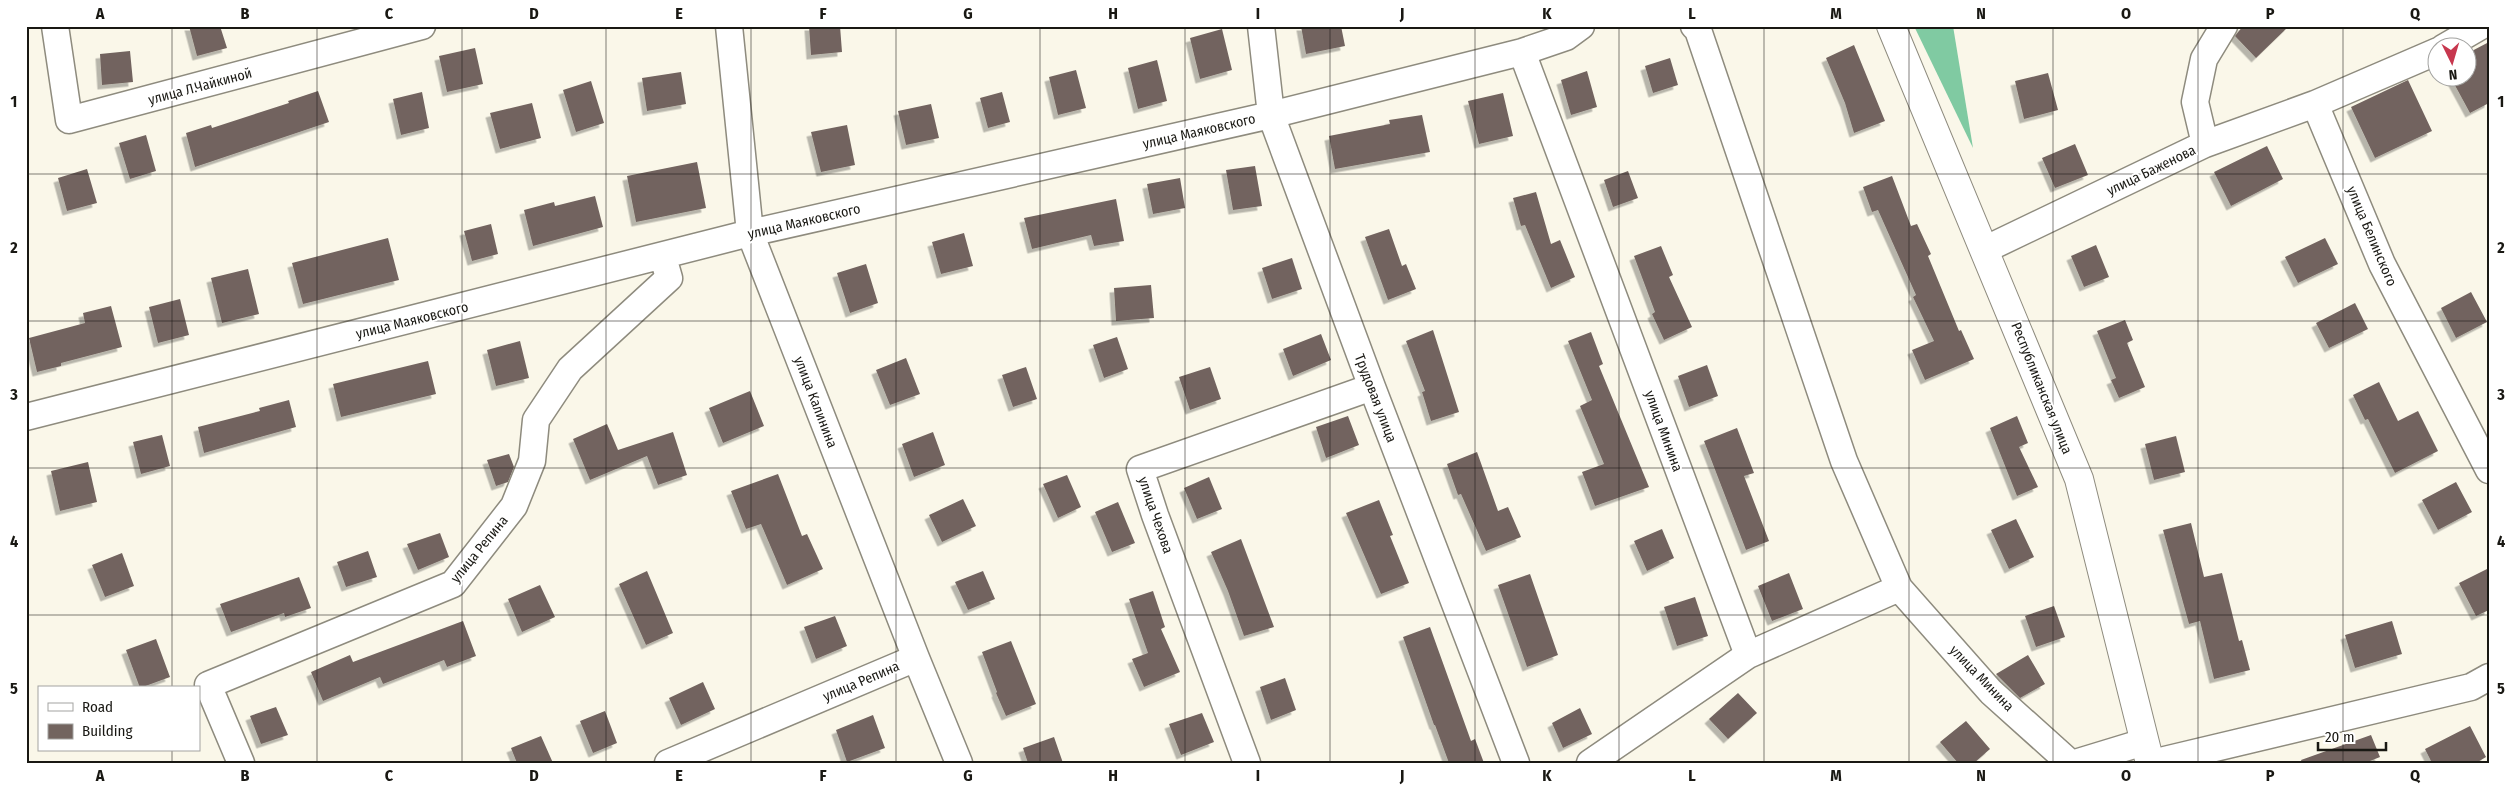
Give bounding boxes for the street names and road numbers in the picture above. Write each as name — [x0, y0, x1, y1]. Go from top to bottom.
street label: улица Л.Чайкиной — [146, 64, 254, 108]
street label: улица Маяковского — [1141, 110, 1257, 153]
street label: улица Баженова — [2104, 142, 2199, 199]
street label: улица Белинского — [2343, 184, 2400, 289]
street label: улица Маяковского — [746, 200, 862, 243]
street label: улица Маяковского — [354, 298, 470, 343]
street label: Республиканская улица — [2007, 320, 2076, 457]
street label: Трудовая улица — [1351, 352, 1400, 445]
street label: улица Калинина — [790, 354, 841, 450]
street label: улица Минина — [1641, 388, 1686, 474]
street label: улица Чехова — [1134, 475, 1177, 556]
street label: улица Репина — [447, 512, 512, 586]
street label: улица Минина — [1946, 642, 2017, 715]
street label: улица Репина — [820, 658, 902, 705]

